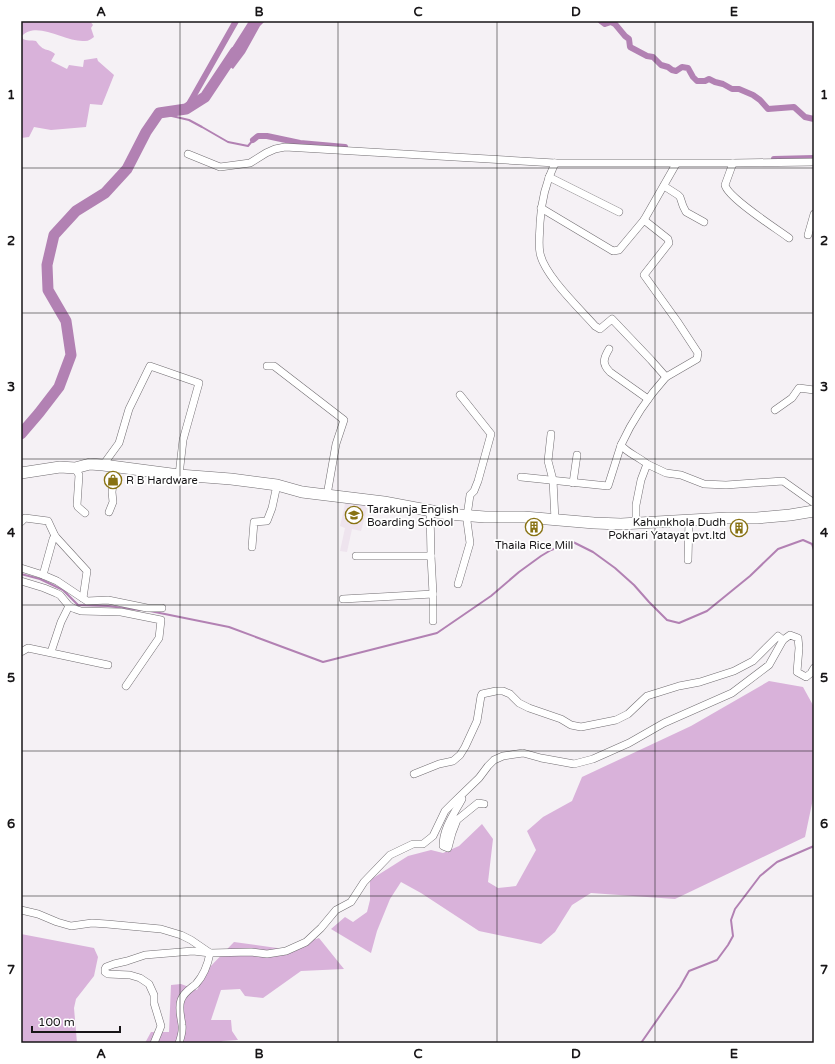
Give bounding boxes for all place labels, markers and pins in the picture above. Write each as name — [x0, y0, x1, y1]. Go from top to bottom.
shop icon: R B Hardware — [103, 470, 123, 490]
place label: R B Hardware — [126, 474, 198, 487]
place label: Tarakunja English Boarding School — [367, 503, 459, 529]
school or university icon: Tarakunja English Boarding School — [344, 505, 364, 525]
place label: Kahunkhola Dudh Pokhari Yatayat pvt.ltd — [608, 516, 726, 542]
building icon: Thaila Rice Mill — [524, 517, 544, 537]
building icon: Kahunkhola Dudh Pokhari Yatayat pvt.ltd — [729, 518, 749, 538]
place label: Thaila Rice Mill — [495, 539, 573, 552]

